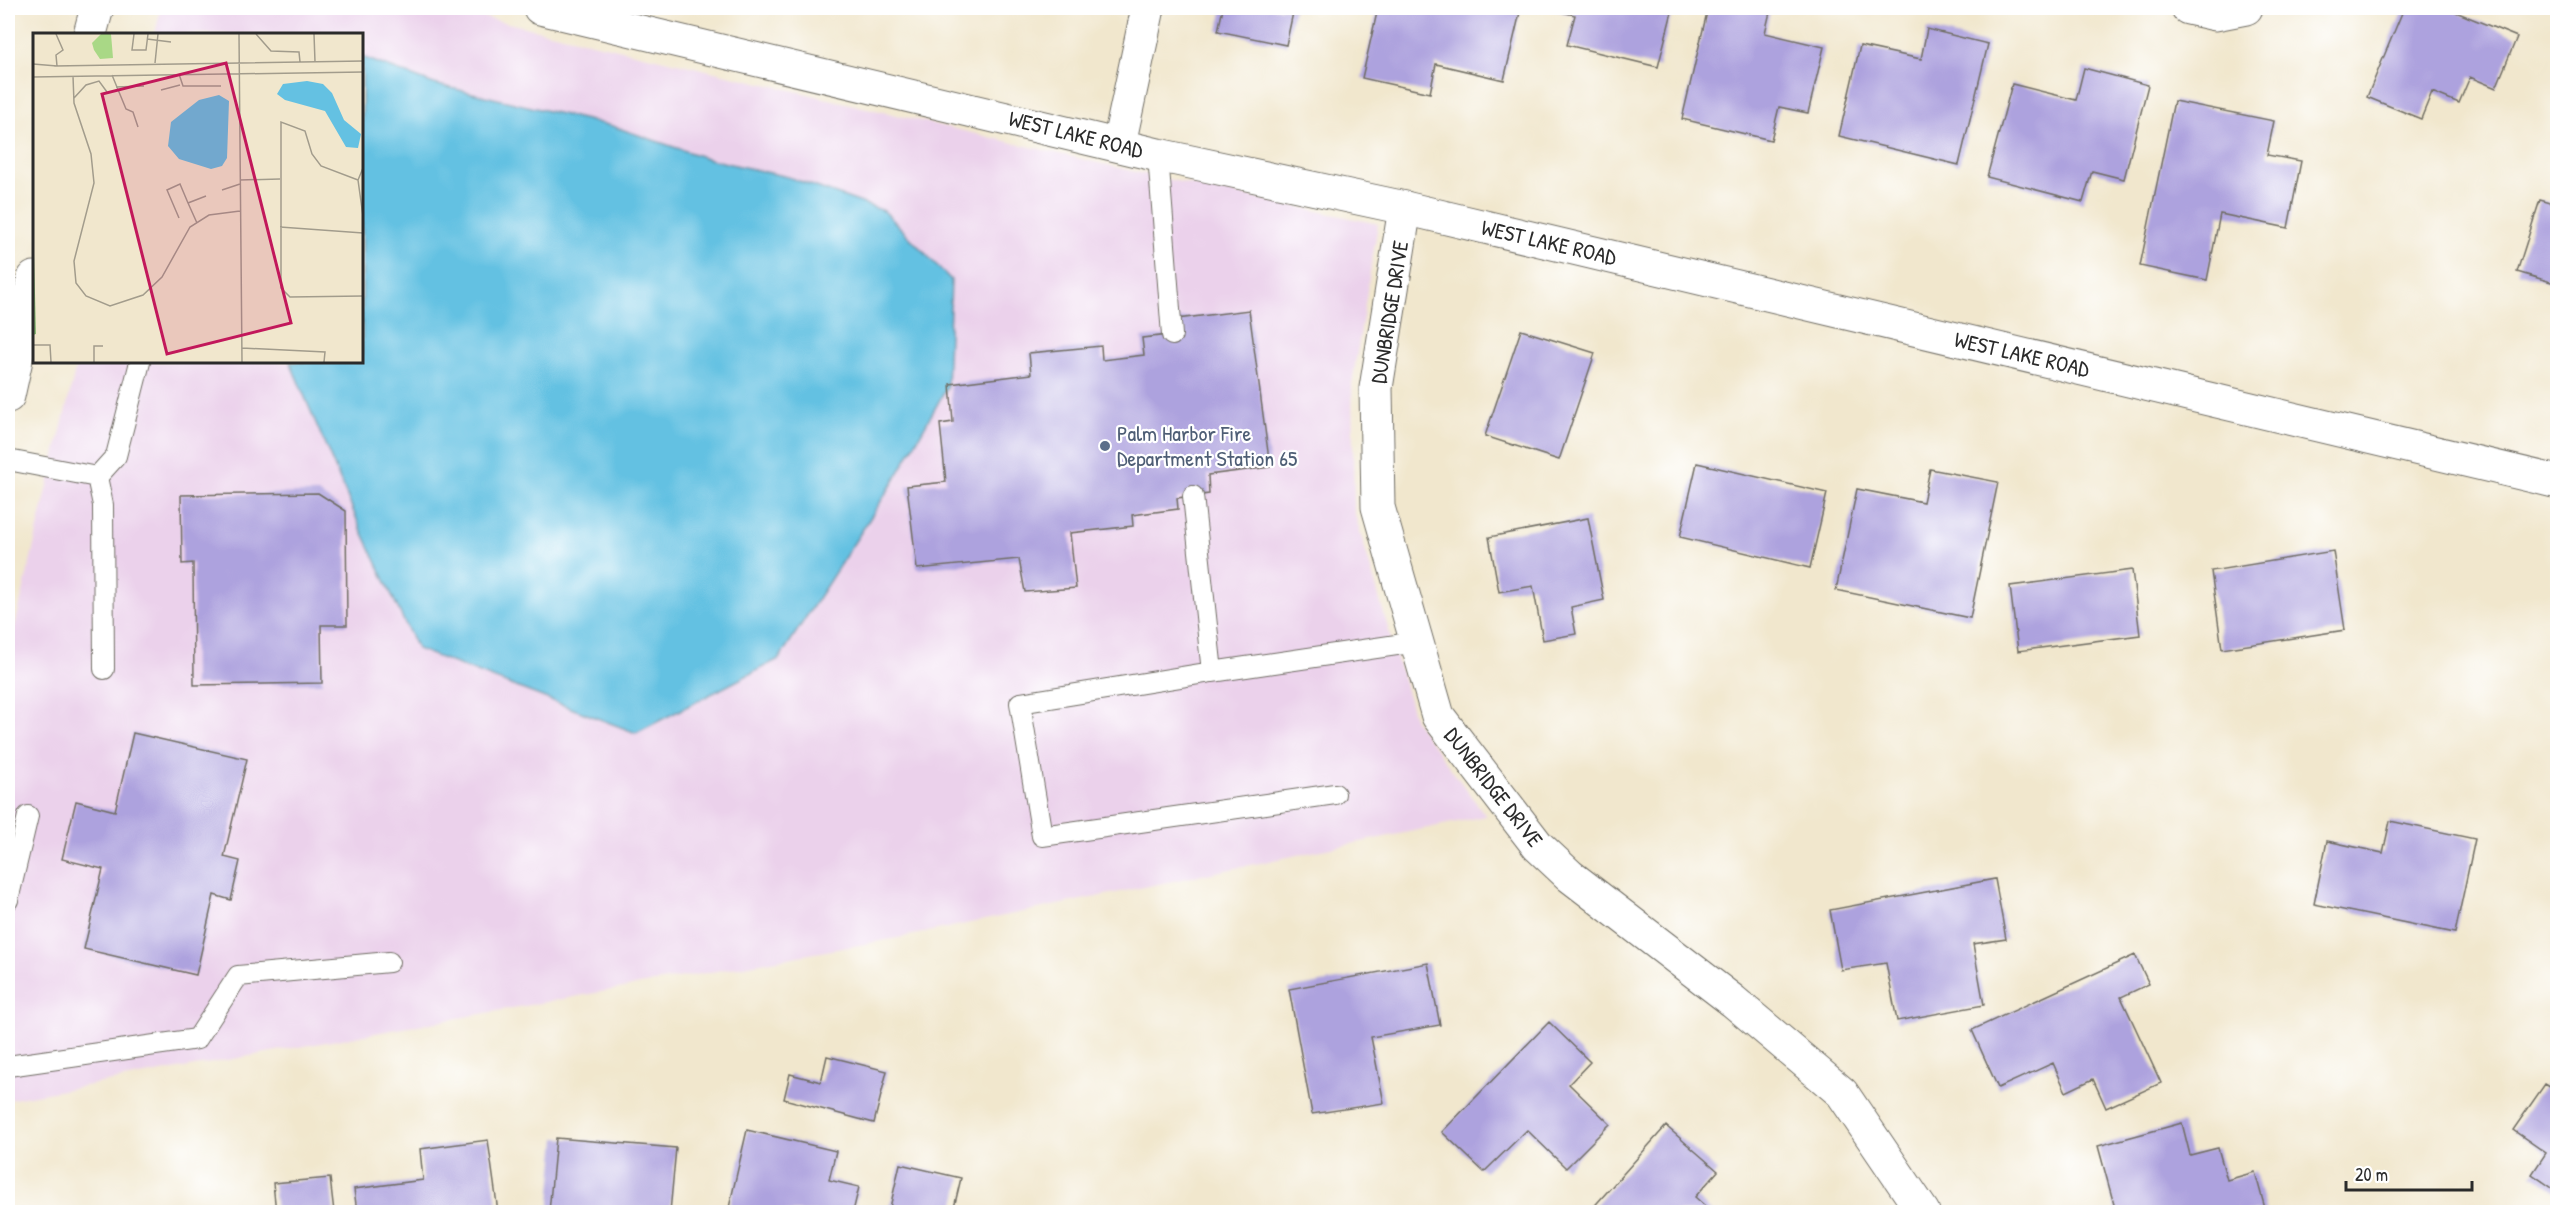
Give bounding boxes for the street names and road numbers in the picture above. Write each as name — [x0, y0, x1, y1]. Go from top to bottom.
street label: WEST LAKE ROAD — [1006, 103, 1147, 165]
street label: WEST LAKE ROAD — [1479, 212, 1620, 272]
street label: DUNBRIDGE DRIVE — [1363, 238, 1415, 385]
street label: WEST LAKE ROAD — [1952, 324, 2093, 384]
street label: DUNBRIDGE DRIVE — [1438, 721, 1550, 853]

